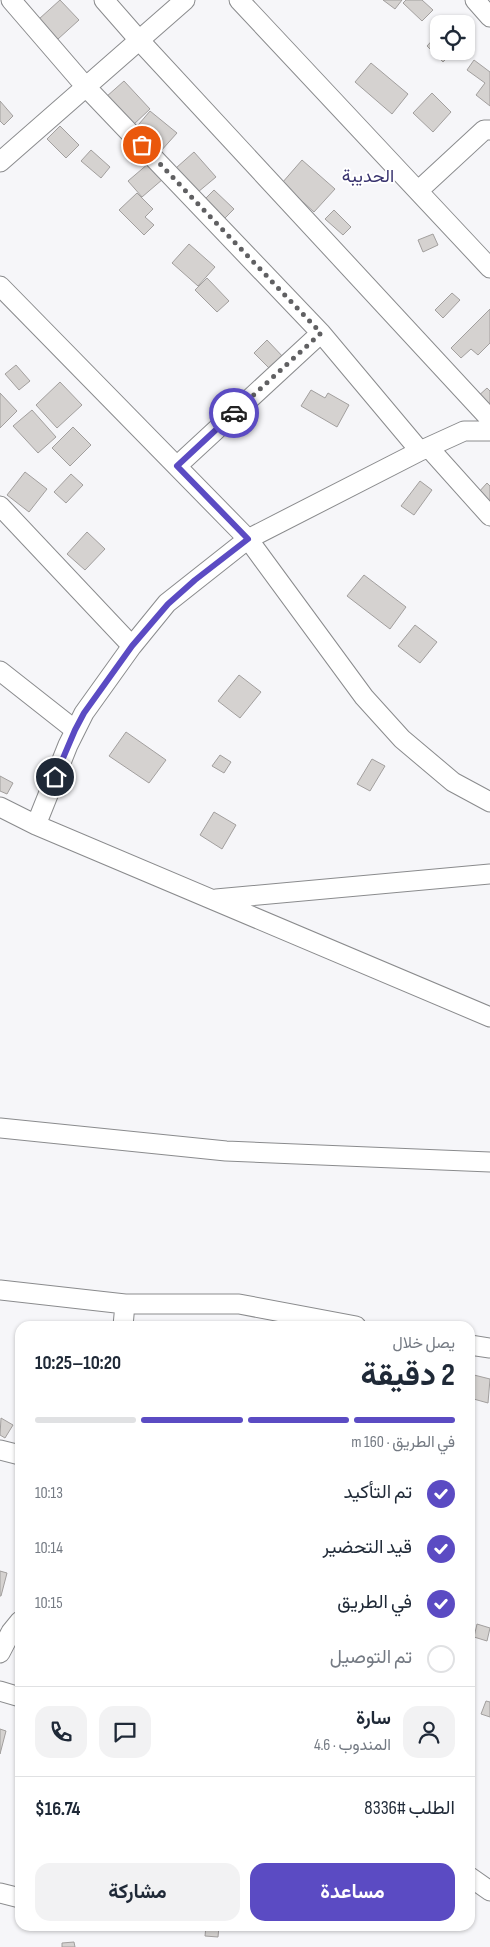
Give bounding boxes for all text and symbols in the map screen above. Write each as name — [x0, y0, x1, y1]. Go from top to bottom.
map controls — [430, 15, 475, 60]
button: locate — [430, 15, 475, 60]
pin — [121, 124, 163, 166]
icon: bag — [128, 131, 156, 159]
district label: الحديبة — [342, 166, 394, 187]
courier — [209, 388, 259, 438]
icon: car — [220, 399, 248, 427]
pin — [34, 756, 76, 798]
icon: home — [41, 763, 69, 791]
text: يصل خلال — [392, 1334, 455, 1353]
text: 10:20–10:25 — [35, 1352, 121, 1375]
text: 2 دقيقة — [361, 1356, 455, 1395]
text: في الطريق · 160 m — [351, 1433, 455, 1452]
icon: check — [427, 1480, 455, 1508]
text: تم التأكيد — [344, 1481, 412, 1504]
text: 10:13 — [35, 1484, 63, 1503]
icon: check — [427, 1535, 455, 1563]
text: قيد التحضير — [322, 1536, 412, 1559]
text: 10:14 — [35, 1539, 63, 1558]
icon: check — [427, 1590, 455, 1618]
text: في الطريق — [337, 1591, 412, 1614]
text: 10:15 — [35, 1594, 63, 1613]
text: تم التوصيل — [330, 1646, 412, 1669]
button: phone — [35, 1706, 87, 1758]
button: chat — [99, 1706, 151, 1758]
button: person — [403, 1706, 455, 1758]
text: سارة — [356, 1707, 391, 1730]
text: المندوب · 4.6 — [314, 1736, 391, 1755]
text: الطلب #8336 — [364, 1797, 455, 1820]
text: $16.74 — [35, 1798, 80, 1821]
button: مشاركة — [35, 1863, 240, 1921]
button: مساعدة — [250, 1863, 455, 1921]

